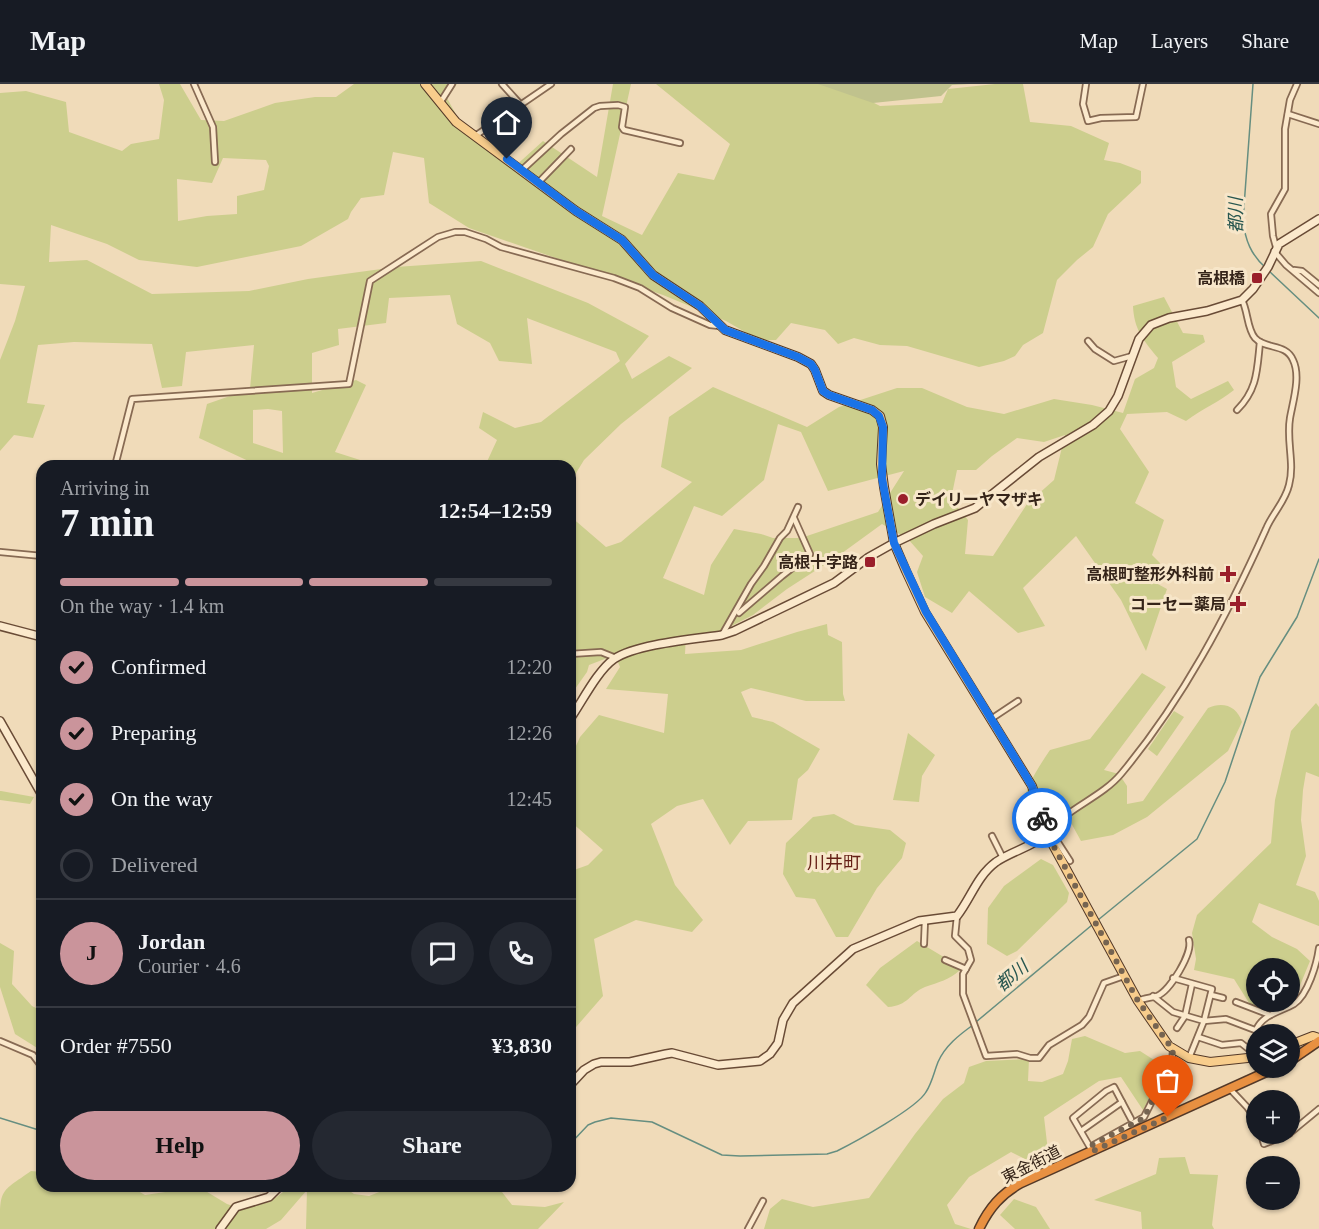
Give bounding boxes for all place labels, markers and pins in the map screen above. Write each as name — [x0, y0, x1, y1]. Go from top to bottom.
pin — [481, 97, 532, 159]
place label: 高根橋 — [1197, 270, 1245, 287]
marker: 高根橋 — [1250, 271, 1264, 285]
place label: デイリーヤマザキ — [915, 491, 1043, 508]
marker: デイリーヤマザキ — [896, 492, 910, 506]
place label: 高根十字路 — [778, 554, 858, 571]
marker: 高根十字路 — [863, 555, 877, 569]
marker: 高根町整形外科前 — [1219, 565, 1237, 583]
place label: 高根町整形外科前 — [1086, 566, 1214, 583]
place label: コーセー薬局 — [1130, 596, 1226, 613]
marker: コーセー薬局 — [1231, 597, 1245, 611]
pin — [1142, 1055, 1193, 1117]

